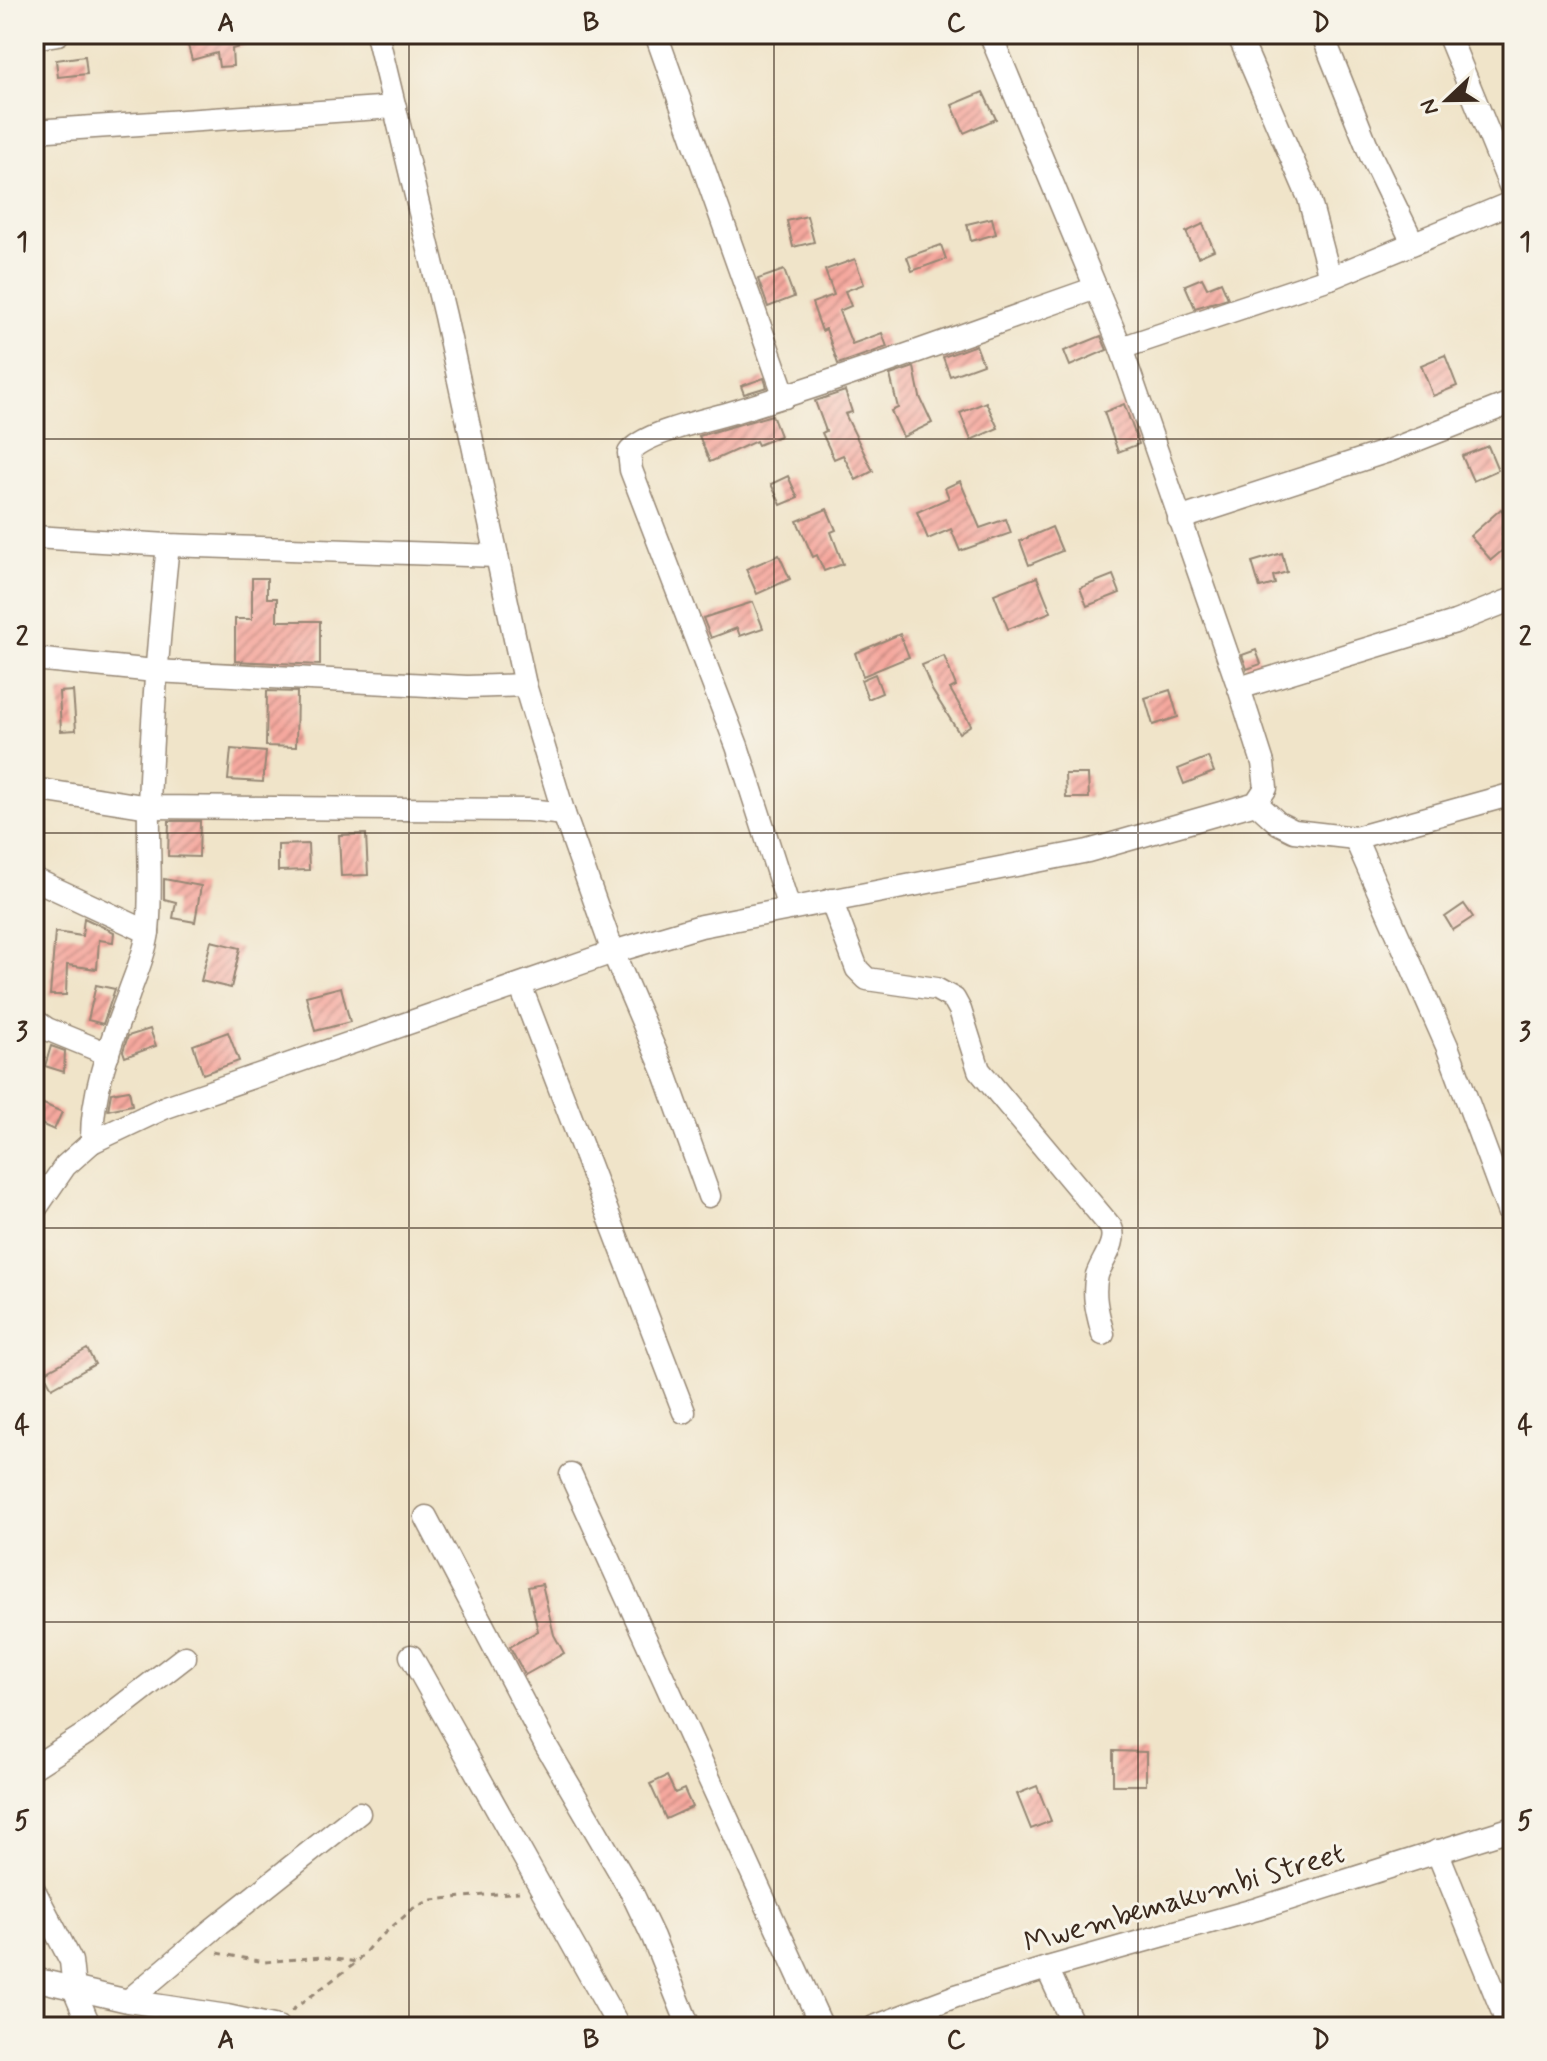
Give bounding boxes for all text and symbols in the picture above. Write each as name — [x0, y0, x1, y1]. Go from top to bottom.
text: A — [217, 7, 235, 41]
text: B — [583, 7, 599, 41]
text: C — [947, 7, 966, 41]
text: D — [1312, 7, 1330, 41]
north arrow — [1407, 60, 1487, 140]
text: N — [1415, 95, 1446, 119]
text: 1 — [16, 226, 28, 260]
text: 1 — [1519, 226, 1531, 260]
text: 2 — [16, 621, 29, 655]
text: 2 — [1519, 621, 1532, 655]
text: 3 — [16, 1016, 28, 1050]
text: 3 — [1519, 1016, 1531, 1050]
text: 4 — [14, 1410, 30, 1444]
text: 4 — [1517, 1410, 1533, 1444]
text: 5 — [14, 1805, 30, 1839]
text: 5 — [1517, 1805, 1533, 1839]
street label: Mwembemakumbi Street — [1019, 1834, 1349, 1963]
text: A — [217, 2024, 235, 2058]
text: B — [583, 2024, 599, 2058]
text: C — [947, 2024, 966, 2058]
text: D — [1312, 2024, 1330, 2058]

